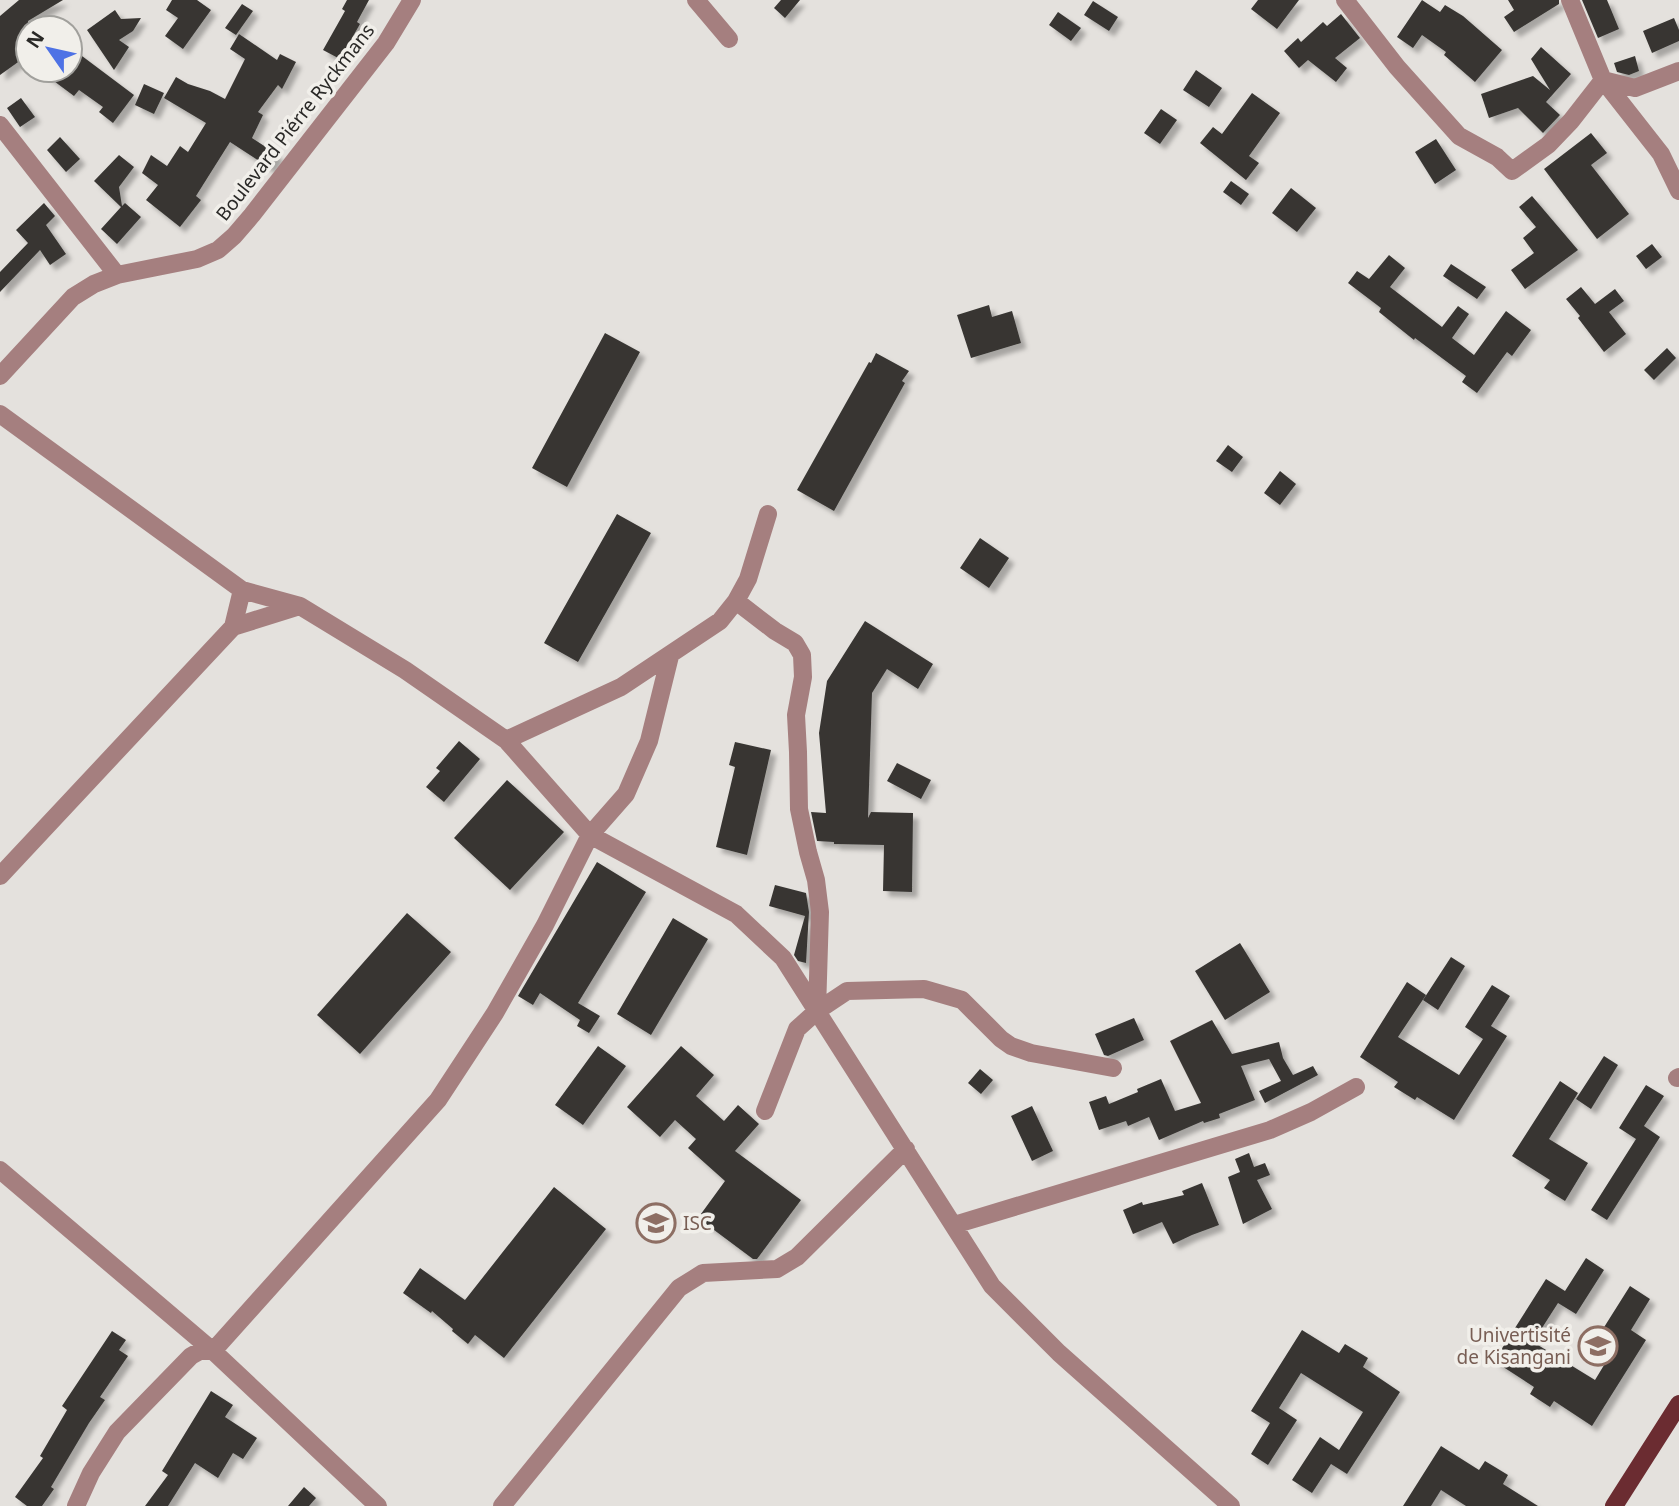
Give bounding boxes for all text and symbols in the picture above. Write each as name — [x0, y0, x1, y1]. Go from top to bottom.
north arrow — [14, 14, 84, 84]
street label: Boulevard Piérre Ryckmans — [210, 18, 380, 226]
text: N — [20, 26, 50, 53]
school or university icon: ISC — [635, 1202, 677, 1244]
place label: ISC — [683, 1210, 712, 1236]
place label: Univertisité de Kisangani — [1457, 1322, 1571, 1370]
school or university icon: Univertisité de Kisangani — [1577, 1325, 1619, 1367]

